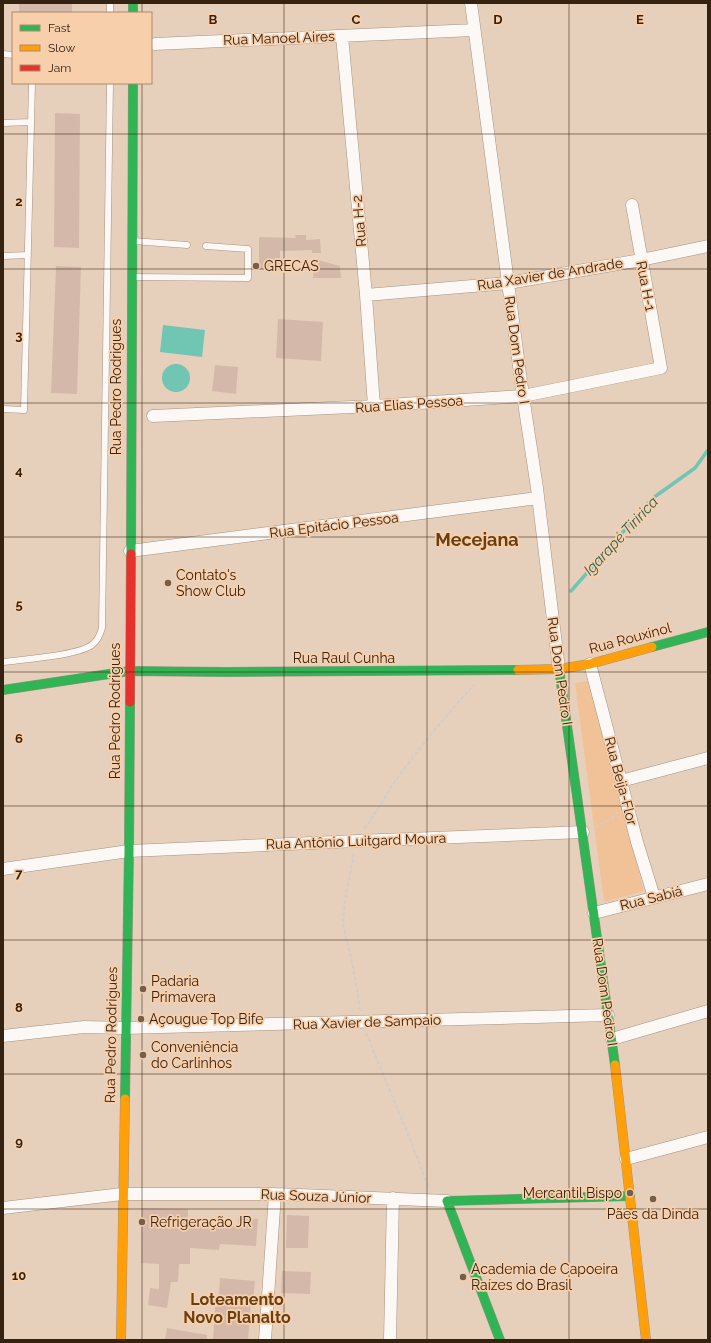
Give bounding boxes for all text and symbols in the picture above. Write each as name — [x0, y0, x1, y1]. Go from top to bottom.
legend — [12, 12, 152, 84]
text: B — [209, 12, 218, 27]
text: C — [352, 12, 361, 27]
text: D — [493, 12, 503, 27]
text: E — [636, 12, 644, 27]
text: Fast — [48, 21, 71, 35]
street label: Rua Manoel Aires — [223, 28, 335, 48]
text: Slow — [48, 41, 75, 55]
text: Jam — [48, 61, 71, 75]
text: 2 — [15, 194, 23, 209]
street label: Rua H-2 — [349, 194, 369, 248]
street label: Rua Xavier de Andrade — [476, 255, 624, 293]
place label: GRECAS — [264, 258, 319, 274]
street label: Rua H-1 — [633, 260, 659, 312]
marker: GRECAS — [251, 261, 261, 271]
street label: Rua Dom Pedro I — [502, 295, 532, 405]
street label: Rua Pedro Rodrigues — [108, 319, 124, 455]
text: 3 — [15, 328, 23, 343]
street label: Rua Elias Pessoa — [354, 392, 464, 416]
text: 4 — [15, 463, 23, 478]
water label: Igarapé Tiririca — [580, 493, 662, 579]
street label: Rua Epitácio Pessoa — [269, 509, 399, 541]
district label: Mecejana — [435, 529, 519, 550]
place label: Contato's Show Club — [176, 567, 246, 599]
marker: Contato's Show Club — [163, 578, 173, 588]
text: 5 — [15, 597, 23, 612]
street label: Rua Dom Pedro I — [545, 616, 575, 726]
street label: Rua Rouxinol — [587, 619, 673, 657]
street label: Rua Pedro Rodrigues — [107, 643, 123, 779]
street label: Rua Raul Cunha — [293, 650, 395, 666]
text: 6 — [15, 731, 23, 746]
street label: Rua Beija-Flor — [601, 735, 641, 827]
street label: Rua Antônio Luitgard Moura — [266, 830, 446, 852]
text: 7 — [15, 866, 23, 881]
street label: Rua Sabiá — [618, 882, 684, 914]
street label: Rua Dom Pedro I — [590, 937, 620, 1047]
street label: Rua Pedro Rodrigues — [102, 966, 120, 1103]
place label: Padaria Primavera — [151, 973, 216, 1005]
marker: Padaria Primavera — [138, 984, 148, 994]
text: 8 — [15, 1000, 23, 1015]
place label: Açougue Top Bife — [149, 1011, 263, 1027]
street label: Rua Xavier de Sampaio — [292, 1011, 442, 1033]
marker: Açougue Top Bife — [136, 1014, 146, 1024]
place label: Conveniência do Carlinhos — [151, 1039, 238, 1071]
marker: Conveniência do Carlinhos — [138, 1050, 148, 1060]
text: 9 — [15, 1134, 23, 1149]
place label: Mercantil Bispo — [523, 1185, 622, 1201]
street label: Rua Souza Júnior — [260, 1186, 372, 1206]
marker: Mercantil Bispo — [625, 1188, 635, 1198]
marker: Pães da Dinda — [648, 1194, 658, 1204]
place label: Pães da Dinda — [607, 1206, 699, 1222]
place label: Refrigeração JR — [150, 1214, 252, 1230]
marker: Refrigeração JR — [137, 1217, 147, 1227]
place label: Academia de Capoeira Raízes do Brasil — [471, 1261, 618, 1293]
text: 10 — [12, 1268, 26, 1283]
marker: Academia de Capoeira Raízes do Brasil — [458, 1272, 468, 1282]
district label: Loteamento Novo Planalto — [183, 1290, 291, 1327]

